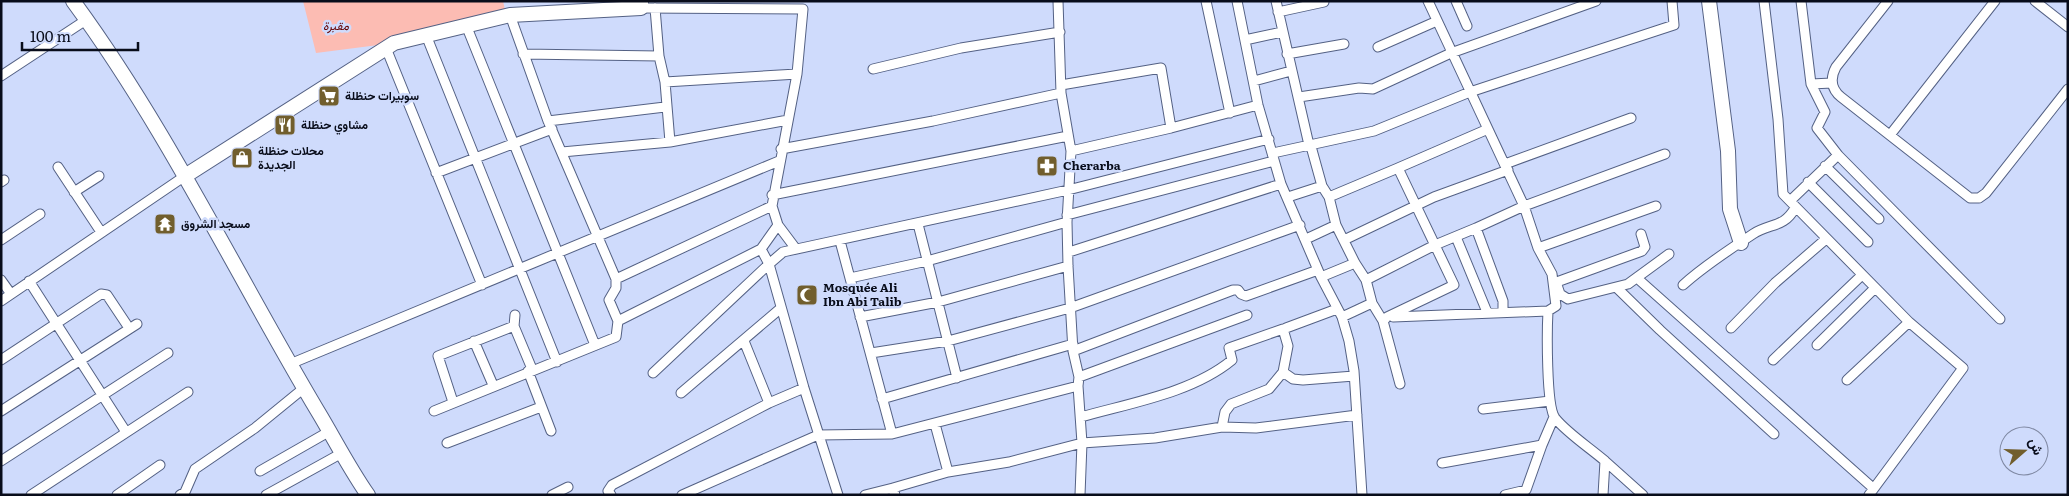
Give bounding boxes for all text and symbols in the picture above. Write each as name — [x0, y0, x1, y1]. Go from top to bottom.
park label: مقبرة — [323, 16, 350, 34]
scale bar — [22, 20, 139, 52]
text: 100 m — [30, 24, 71, 47]
supermarket icon: سوبيرات حنظلة — [317, 84, 341, 108]
place label: سوبيرات حنظلة — [345, 86, 420, 104]
restaurant icon: مشاوي حنظلة — [273, 113, 297, 137]
place label: مشاوي حنظلة — [301, 115, 369, 135]
place label: محلات حنظلة الجديدة — [258, 141, 324, 173]
shop icon: محلات حنظلة الجديدة — [230, 146, 254, 170]
pharmacy icon: Cherarba — [1035, 154, 1059, 178]
place label: Cherarba — [1063, 156, 1121, 174]
temple icon: مسجد الشروق — [153, 212, 177, 236]
place label: مسجد الشروق — [181, 214, 251, 232]
place label: Mosquée Ali Ibn Abi Talib — [823, 278, 902, 310]
mosque icon: Mosquée Ali Ibn Abi Talib — [795, 283, 819, 307]
north arrow — [1999, 426, 2049, 476]
text: ش — [2025, 435, 2049, 458]

